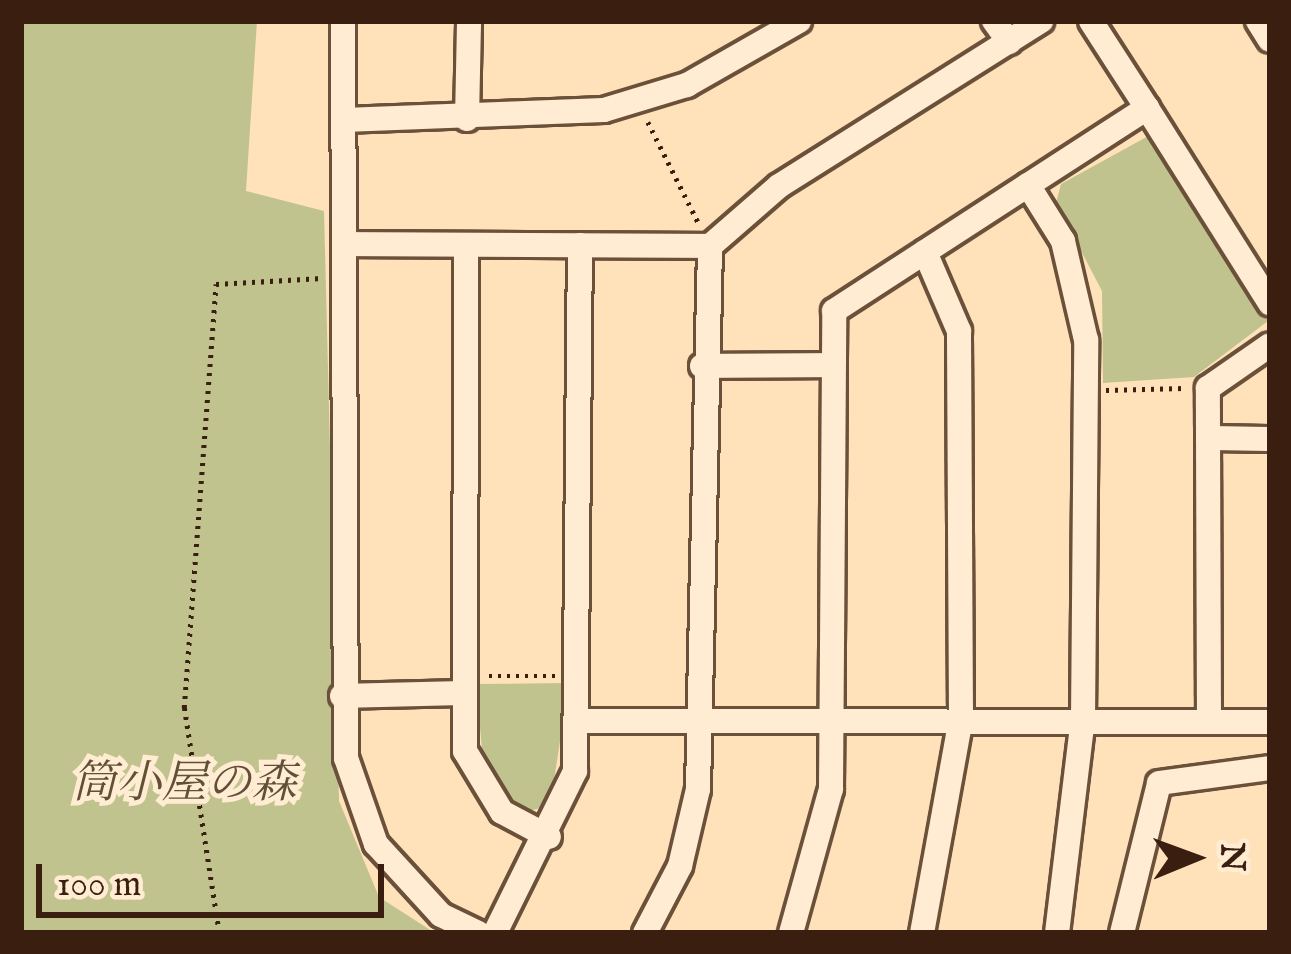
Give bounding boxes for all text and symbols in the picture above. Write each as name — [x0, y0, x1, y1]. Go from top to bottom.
park label: 筒小屋の森 — [72, 758, 296, 812]
north arrow — [1135, 798, 1255, 918]
scale bar — [42, 840, 390, 914]
text: N — [1210, 843, 1252, 872]
text: 100 m — [57, 862, 141, 908]

